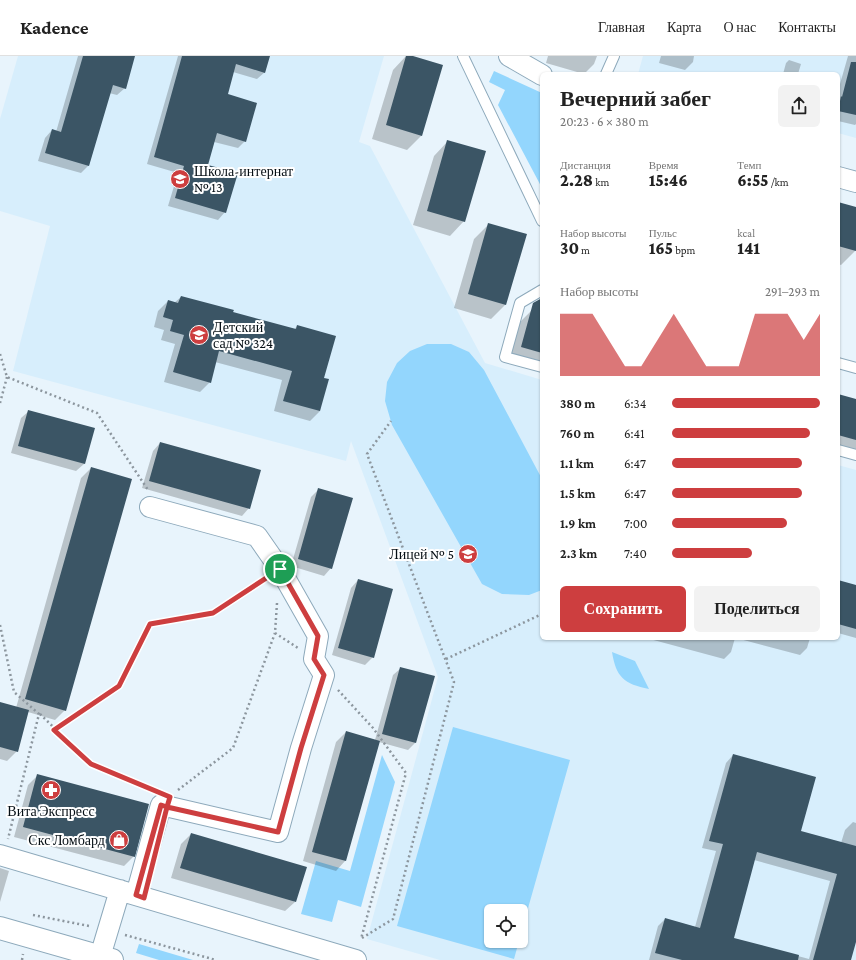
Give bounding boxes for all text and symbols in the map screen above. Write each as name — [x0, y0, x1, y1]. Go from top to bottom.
text: Kadence — [20, 17, 89, 38]
text: Главная — [598, 19, 645, 35]
text: Карта — [667, 19, 702, 35]
text: О нас — [724, 19, 756, 35]
text: Контакты — [778, 19, 836, 35]
button: share — [778, 85, 820, 127]
text: Вечерний забег — [560, 86, 711, 111]
text: 20:23 · 6 × 380 m — [560, 114, 649, 129]
text: Дистанция — [560, 159, 611, 171]
text: Время — [649, 159, 678, 171]
text: Темп — [737, 159, 761, 171]
place label: Школа-интернат № 13 — [194, 163, 293, 195]
school or university icon: Школа-интернат № 13 — [169, 168, 191, 190]
text: 2.28 — [560, 171, 593, 190]
text: 15:46 — [649, 171, 688, 190]
text: 6:55 — [737, 171, 769, 190]
text: km — [593, 176, 609, 188]
text: /km — [769, 176, 789, 188]
text: Набор высоты — [560, 227, 627, 239]
text: Пульс — [649, 227, 677, 239]
text: kcal — [737, 227, 755, 239]
text: 30 — [560, 239, 579, 258]
text: 165 — [649, 239, 673, 258]
text: 141 — [737, 239, 760, 258]
text: m — [579, 244, 590, 256]
text: bpm — [673, 244, 695, 256]
text: Набор высоты — [560, 284, 639, 299]
text: 291–293 m — [765, 284, 820, 299]
place label: Детский сад № 324 — [213, 319, 273, 351]
school or university icon: Детский сад № 324 — [188, 324, 210, 346]
text: 380 m — [560, 396, 595, 411]
text: 6:34 — [624, 396, 646, 411]
text: 760 m — [560, 426, 595, 441]
text: 6:41 — [624, 426, 645, 441]
text: 1.1 km — [560, 456, 594, 471]
text: 6:47 — [624, 456, 646, 471]
text: 1.5 km — [560, 486, 595, 501]
text: 6:47 — [624, 486, 646, 501]
text: 1.9 km — [560, 516, 596, 531]
text: 7:00 — [624, 516, 647, 531]
school or university icon: Лицей № 5 — [457, 543, 479, 565]
place label: Лицей № 5 — [389, 546, 454, 562]
text: 2.3 km — [560, 546, 597, 561]
text: 7:40 — [624, 546, 647, 561]
pin — [263, 552, 297, 586]
icon: arrive — [269, 558, 291, 580]
button: Сохранить — [560, 586, 686, 632]
button: Поделиться — [694, 586, 820, 632]
pharmacy icon: Вита Экспресс — [40, 779, 62, 801]
place label: Вита Экспресс — [7, 803, 95, 819]
shop icon: Скс Ломбард — [108, 829, 130, 851]
place label: Скс Ломбард — [28, 832, 105, 848]
map controls — [484, 904, 528, 948]
button: locate — [484, 904, 528, 948]

